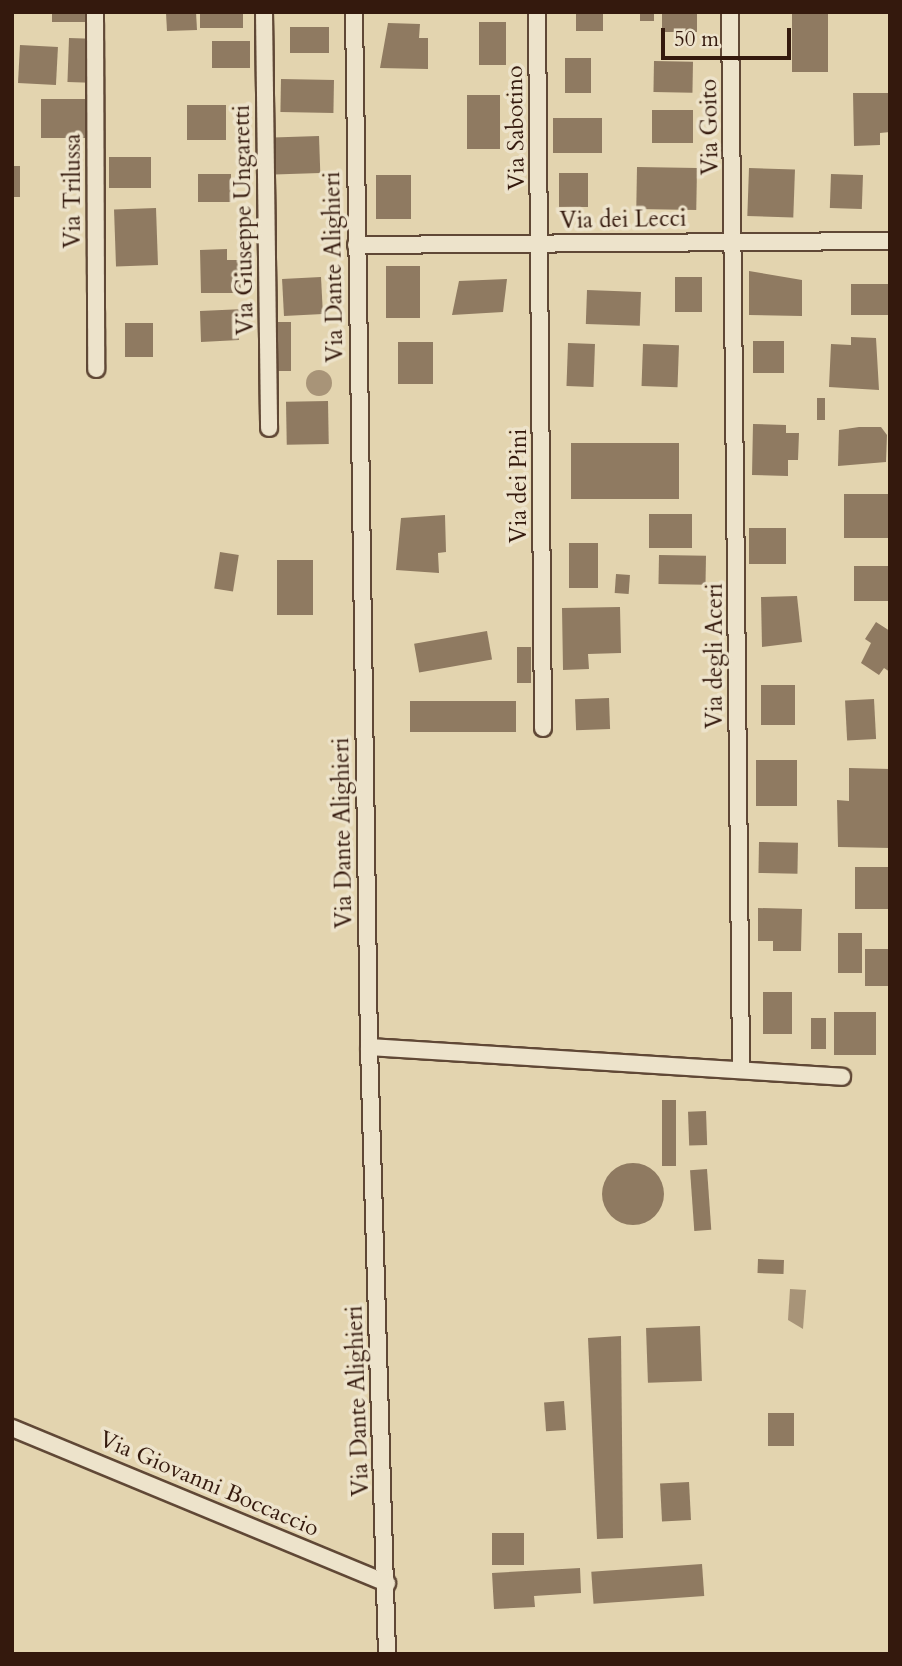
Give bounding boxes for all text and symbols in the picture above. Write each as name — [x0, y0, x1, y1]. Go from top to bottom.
scale bar — [664, 14, 794, 58]
text: 50 m — [674, 25, 719, 54]
street label: Via Sabotino — [501, 65, 531, 191]
street label: Via Goito — [695, 79, 725, 175]
street label: Via Giuseppe Ungaretti — [228, 105, 260, 335]
street label: Via Trilussa — [59, 133, 87, 249]
street label: Via Dante Alighieri — [319, 171, 349, 363]
street label: Via dei Lecci — [559, 205, 687, 235]
street label: Via dei Pini — [505, 429, 533, 543]
street label: Via degli Aceri — [701, 583, 729, 729]
street label: Via Dante Alighieri — [328, 737, 358, 929]
street label: Via Dante Alighieri — [341, 1305, 375, 1497]
street label: Via Giovanni Boccaccio — [95, 1425, 323, 1543]

